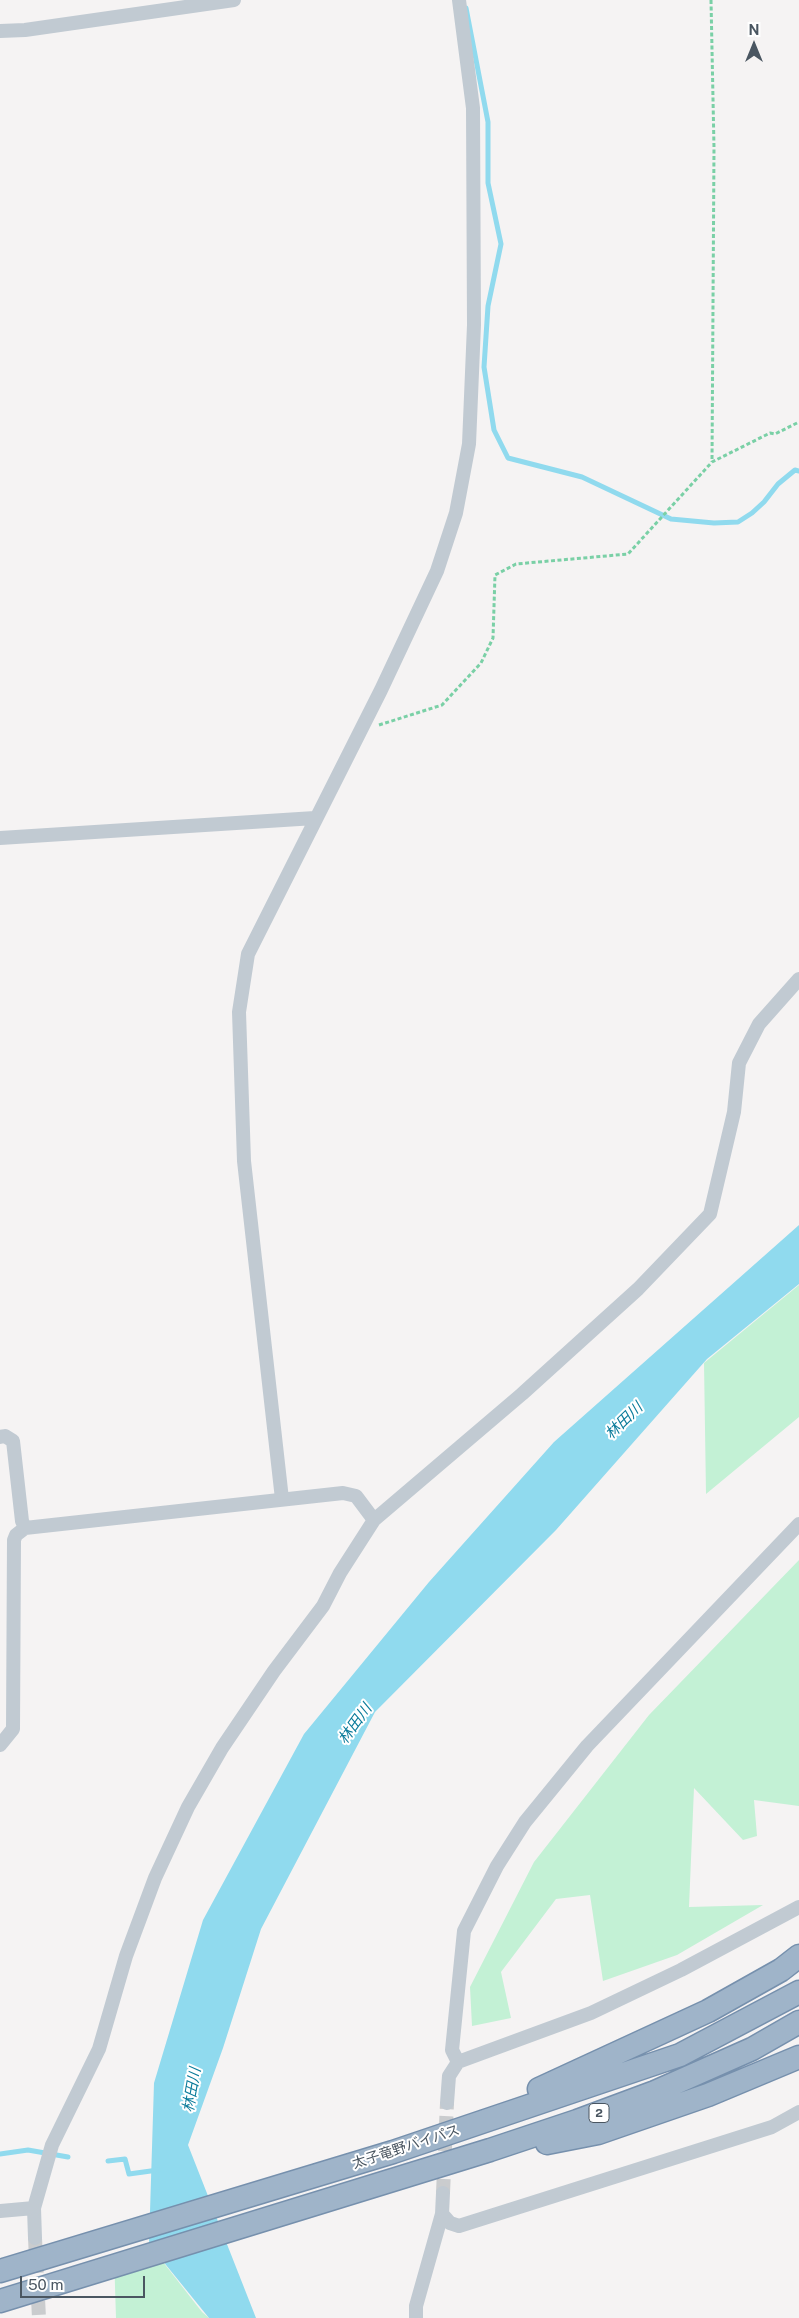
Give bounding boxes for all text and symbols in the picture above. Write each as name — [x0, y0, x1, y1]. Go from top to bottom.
north arrow — [729, 20, 779, 70]
text: N — [749, 22, 759, 38]
water label: 林田川 — [602, 1399, 646, 1443]
water label: 林田川 — [334, 1701, 376, 1747]
water label: 林田川 — [179, 2066, 205, 2114]
road number: 2 — [589, 2104, 609, 2122]
street label: 太子竜野バイパス — [350, 2122, 462, 2172]
scale bar — [22, 2266, 148, 2298]
text: 50 m — [28, 2276, 63, 2293]

